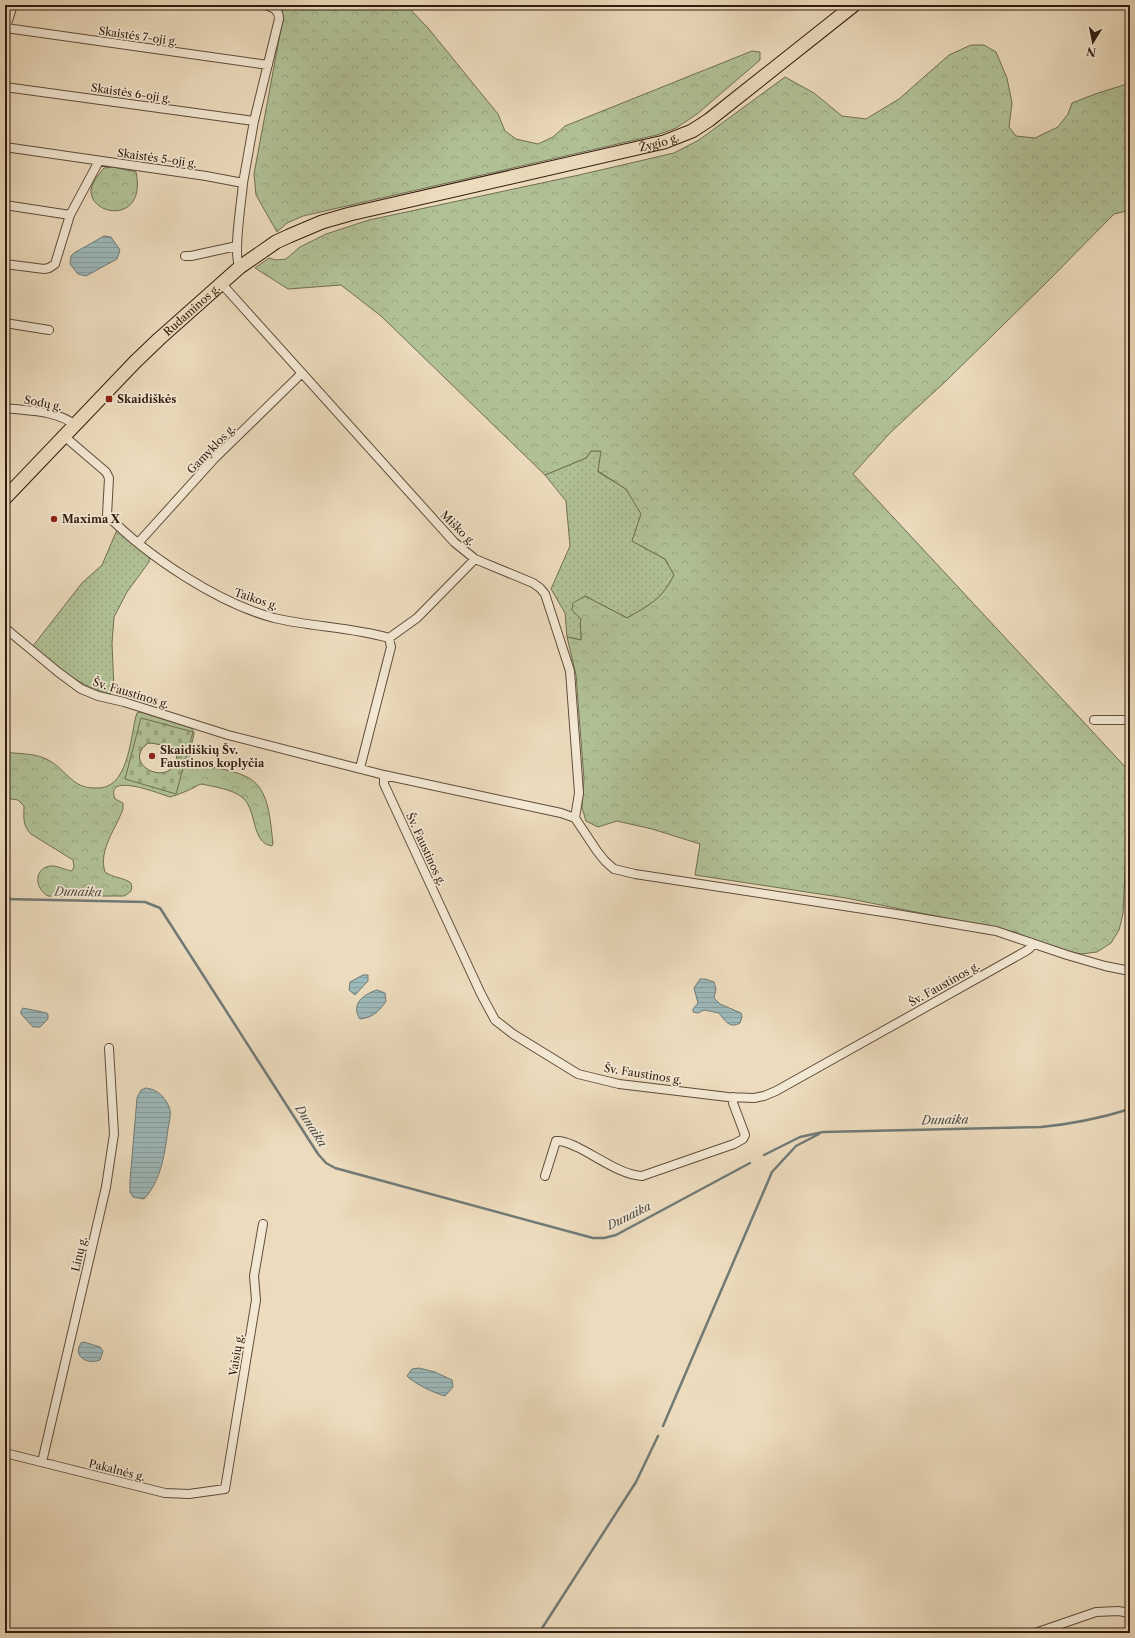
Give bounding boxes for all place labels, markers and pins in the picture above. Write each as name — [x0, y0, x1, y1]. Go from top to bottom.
place label: Skaidiškės — [117, 392, 176, 406]
marker: Skaidiškės — [104, 394, 114, 404]
place label: Maxima X — [62, 512, 121, 526]
marker: Maxima X — [49, 514, 59, 524]
place label: Skaidiškių Šv. Faustinos koplyčia — [160, 742, 265, 770]
marker: Skaidiškių Šv. Faustinos koplyčia — [147, 751, 157, 761]

